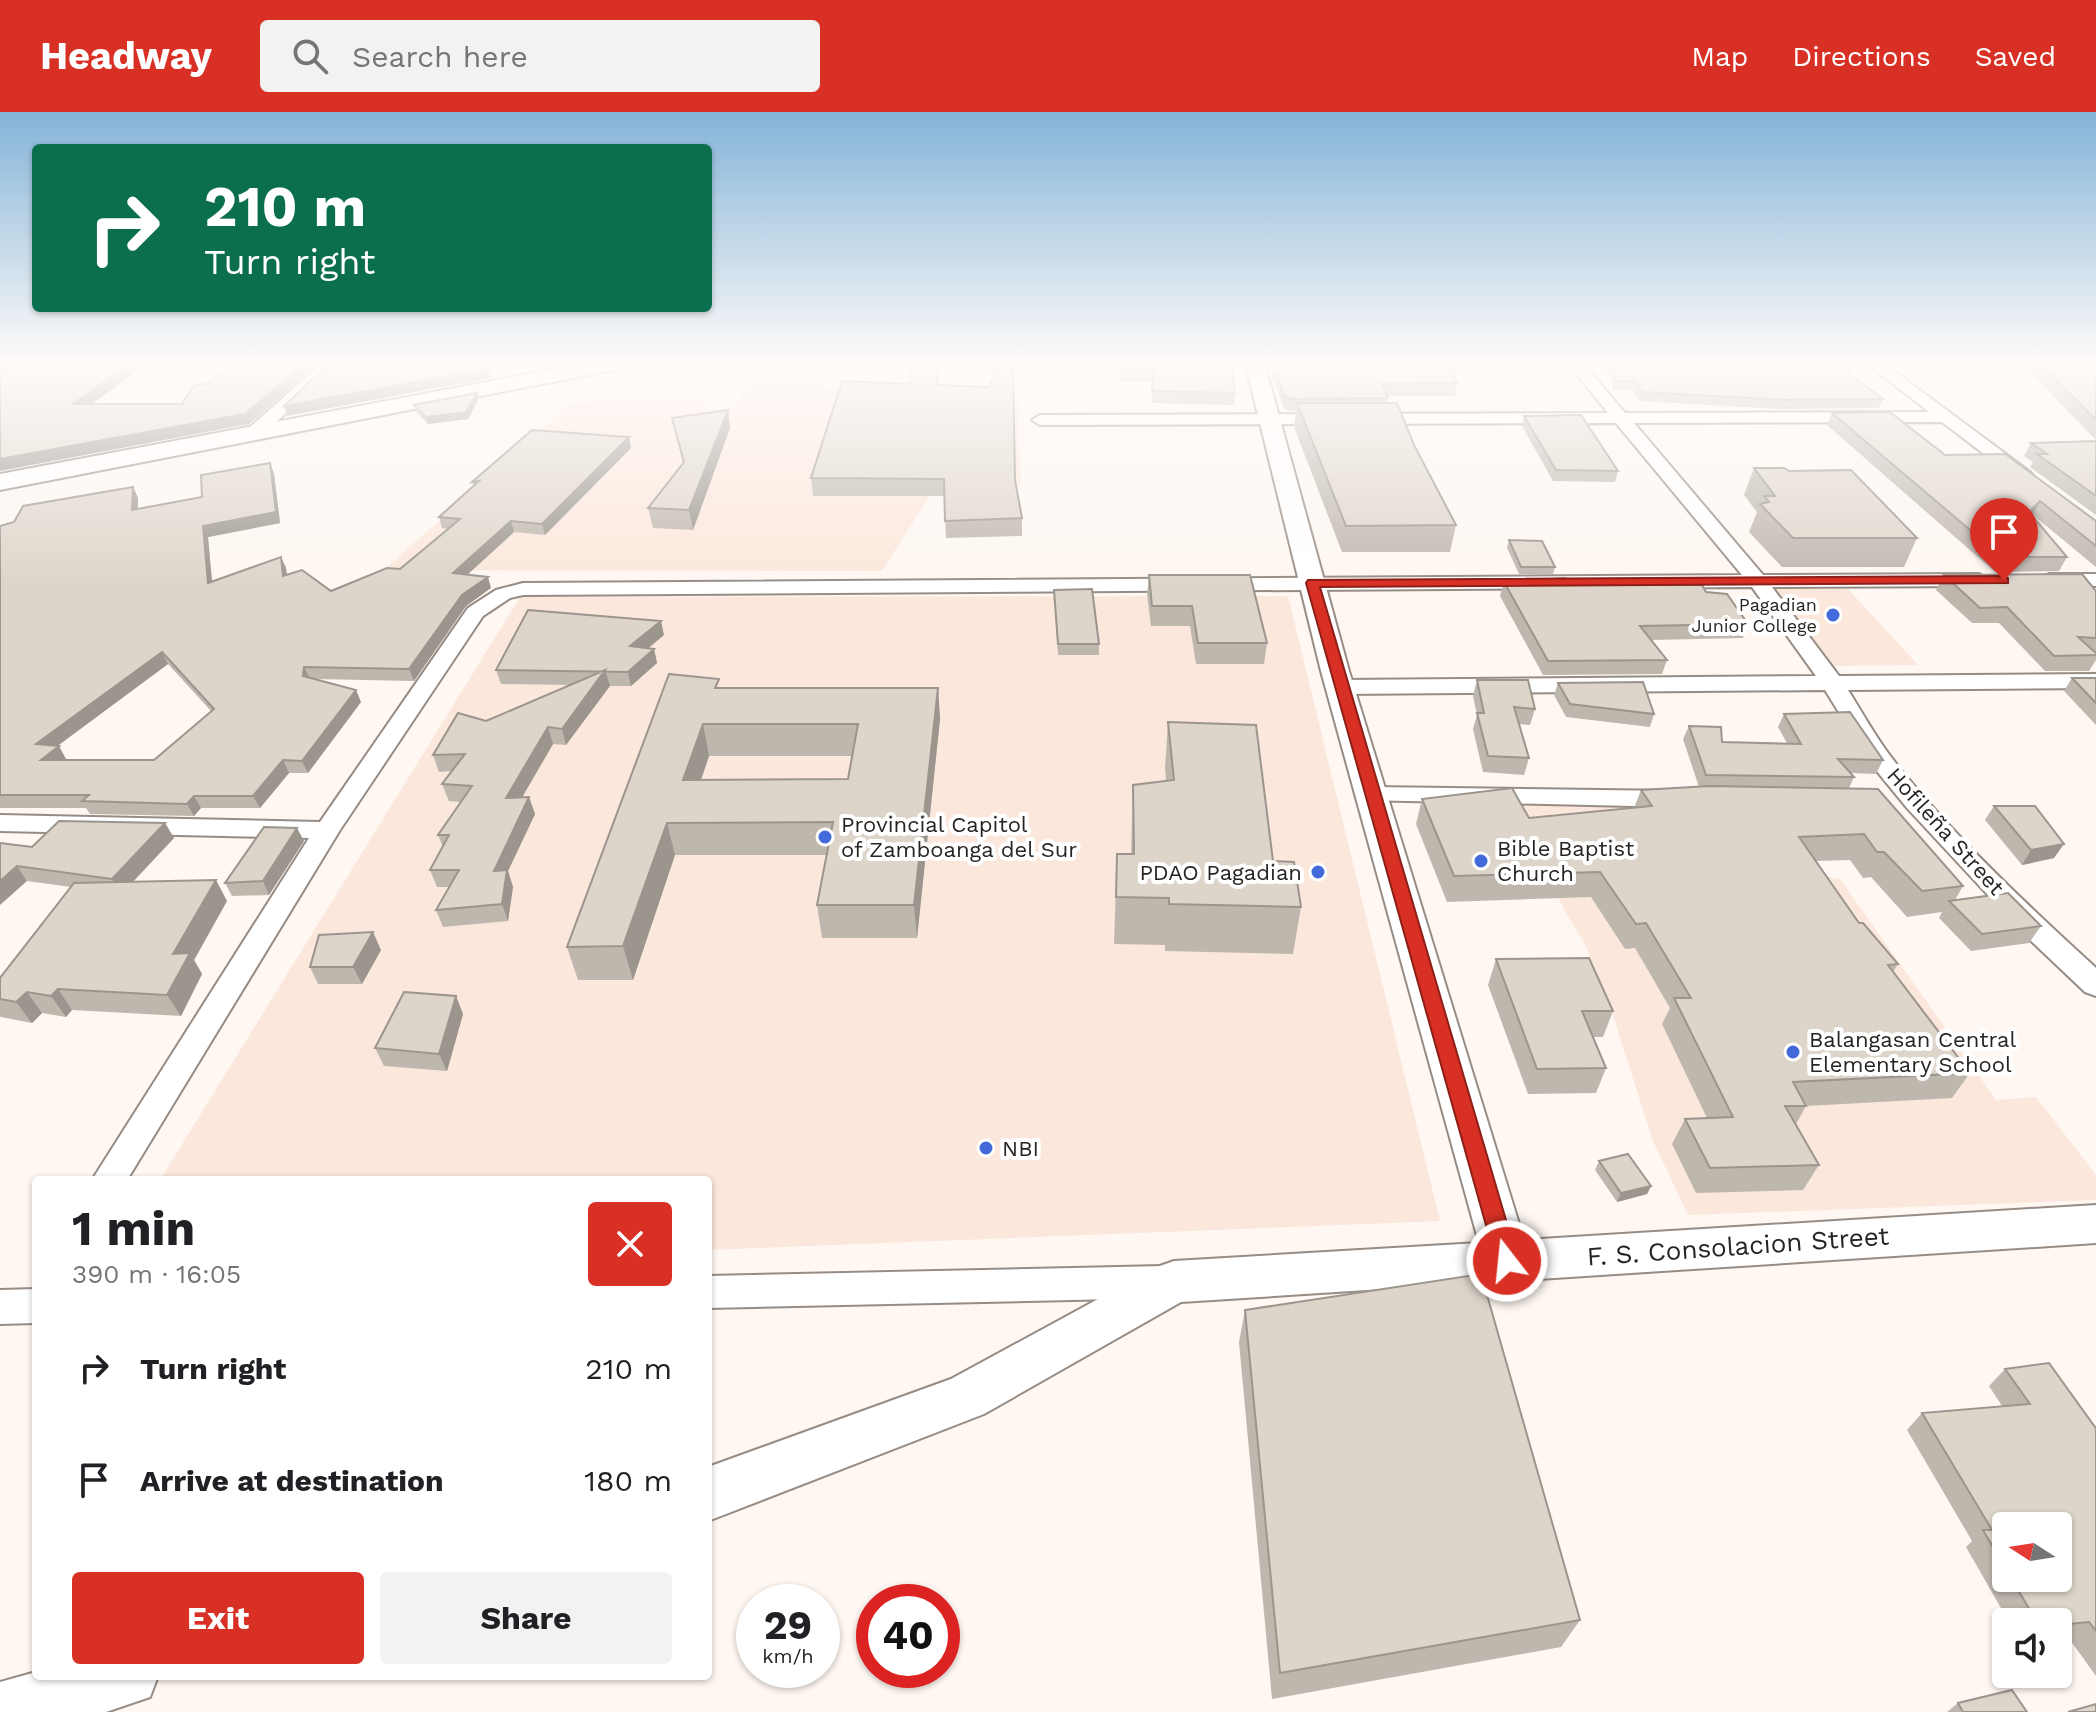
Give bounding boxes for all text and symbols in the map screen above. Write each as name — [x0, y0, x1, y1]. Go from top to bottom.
search box — [260, 20, 820, 92]
text: Headway — [40, 34, 212, 78]
icon: search — [288, 34, 332, 78]
text: Search here — [352, 39, 528, 74]
text: Map — [1691, 40, 1748, 73]
text: Directions — [1792, 40, 1931, 73]
text: Saved — [1975, 40, 2056, 73]
text: 210 m — [204, 174, 366, 240]
icon: right — [72, 176, 176, 280]
text: Turn right — [204, 241, 375, 283]
pin — [1970, 498, 2038, 580]
icon: arrive — [1982, 510, 2026, 554]
place label: Pagadian Junior College — [1692, 594, 1817, 636]
marker: Pagadian Junior College — [1824, 606, 1842, 624]
street label: Hofileña Street — [1882, 763, 2009, 900]
place label: Provincial Capitol of Zamboanga del Sur — [841, 812, 1077, 862]
marker: Provincial Capitol of Zamboanga del Sur — [816, 828, 834, 846]
place label: Bible Baptist Church — [1497, 836, 1634, 886]
marker: Bible Baptist Church — [1472, 852, 1490, 870]
place label: PDAO Pagadian — [1139, 860, 1302, 885]
marker: PDAO Pagadian — [1309, 863, 1327, 881]
place label: Balangasan Central Elementary School — [1809, 1027, 2017, 1077]
marker: Balangasan Central Elementary School — [1784, 1043, 1802, 1061]
place label: NBI — [1002, 1136, 1039, 1161]
marker: NBI — [977, 1139, 995, 1157]
text: 1 min — [72, 1200, 195, 1257]
button: close — [588, 1202, 672, 1286]
position arrow — [1465, 1219, 1549, 1303]
street label: F. S. Consolacion Street — [1586, 1220, 1890, 1272]
text: 390 m · 16:05 — [72, 1259, 241, 1289]
icon: right — [72, 1346, 116, 1390]
text: Turn right — [140, 1351, 286, 1386]
text: 210 m — [585, 1351, 672, 1386]
icon: arrive — [72, 1458, 116, 1502]
text: Arrive at destination — [140, 1463, 444, 1498]
text: 180 m — [584, 1463, 672, 1498]
north arrow — [1992, 1512, 2072, 1592]
map controls — [1992, 1512, 2072, 1688]
button: Exit — [72, 1572, 364, 1664]
button: Share — [380, 1572, 672, 1664]
speed limit sign: 40 — [856, 1584, 960, 1688]
text: 29 — [764, 1602, 812, 1649]
button: sound — [1992, 1608, 2072, 1688]
text: km/h — [762, 1644, 814, 1668]

